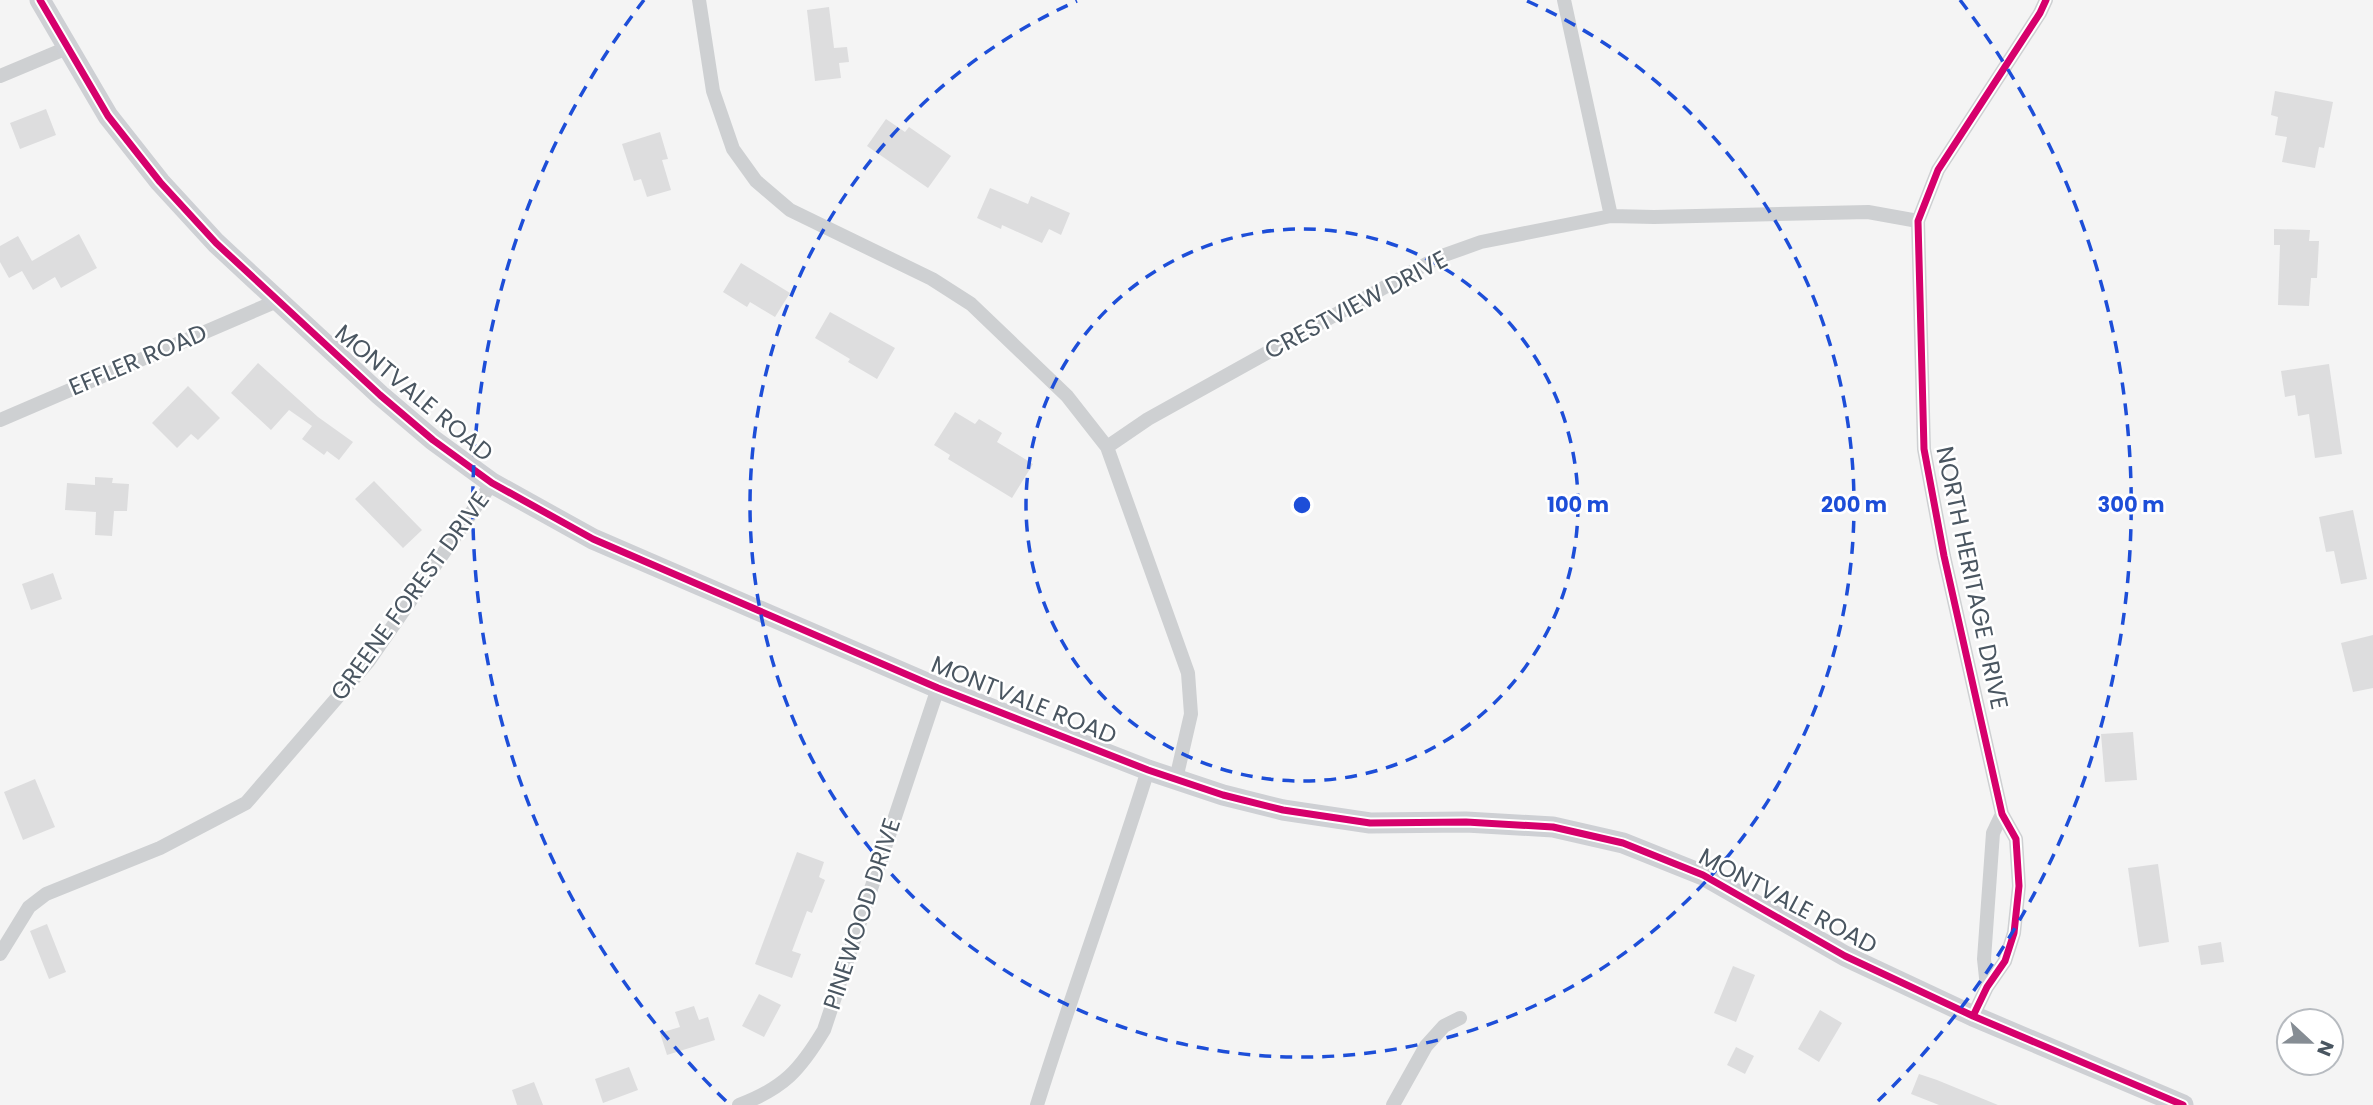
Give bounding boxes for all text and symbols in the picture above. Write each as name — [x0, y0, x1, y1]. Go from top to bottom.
street label: CRESTVIEW DRIVE — [1258, 242, 1453, 367]
street label: EFFLER ROAD — [64, 316, 212, 403]
street label: MONTVALE ROAD — [328, 317, 501, 469]
street label: NORTH HERITAGE DRIVE — [1928, 443, 2017, 713]
street label: GREENE FOREST DRIVE — [323, 485, 497, 707]
text: 100 m — [1547, 490, 1609, 519]
text: 200 m — [1821, 490, 1887, 519]
text: 300 m — [2098, 490, 2164, 519]
centre of rings — [1290, 493, 1314, 517]
street label: MONTVALE ROAD — [926, 647, 1122, 752]
street label: PINEWOOD DRIVE — [815, 814, 908, 1014]
street label: MONTVALE ROAD — [1693, 840, 1883, 961]
north arrow — [2275, 1007, 2345, 1077]
text: N — [2310, 1036, 2340, 1060]

